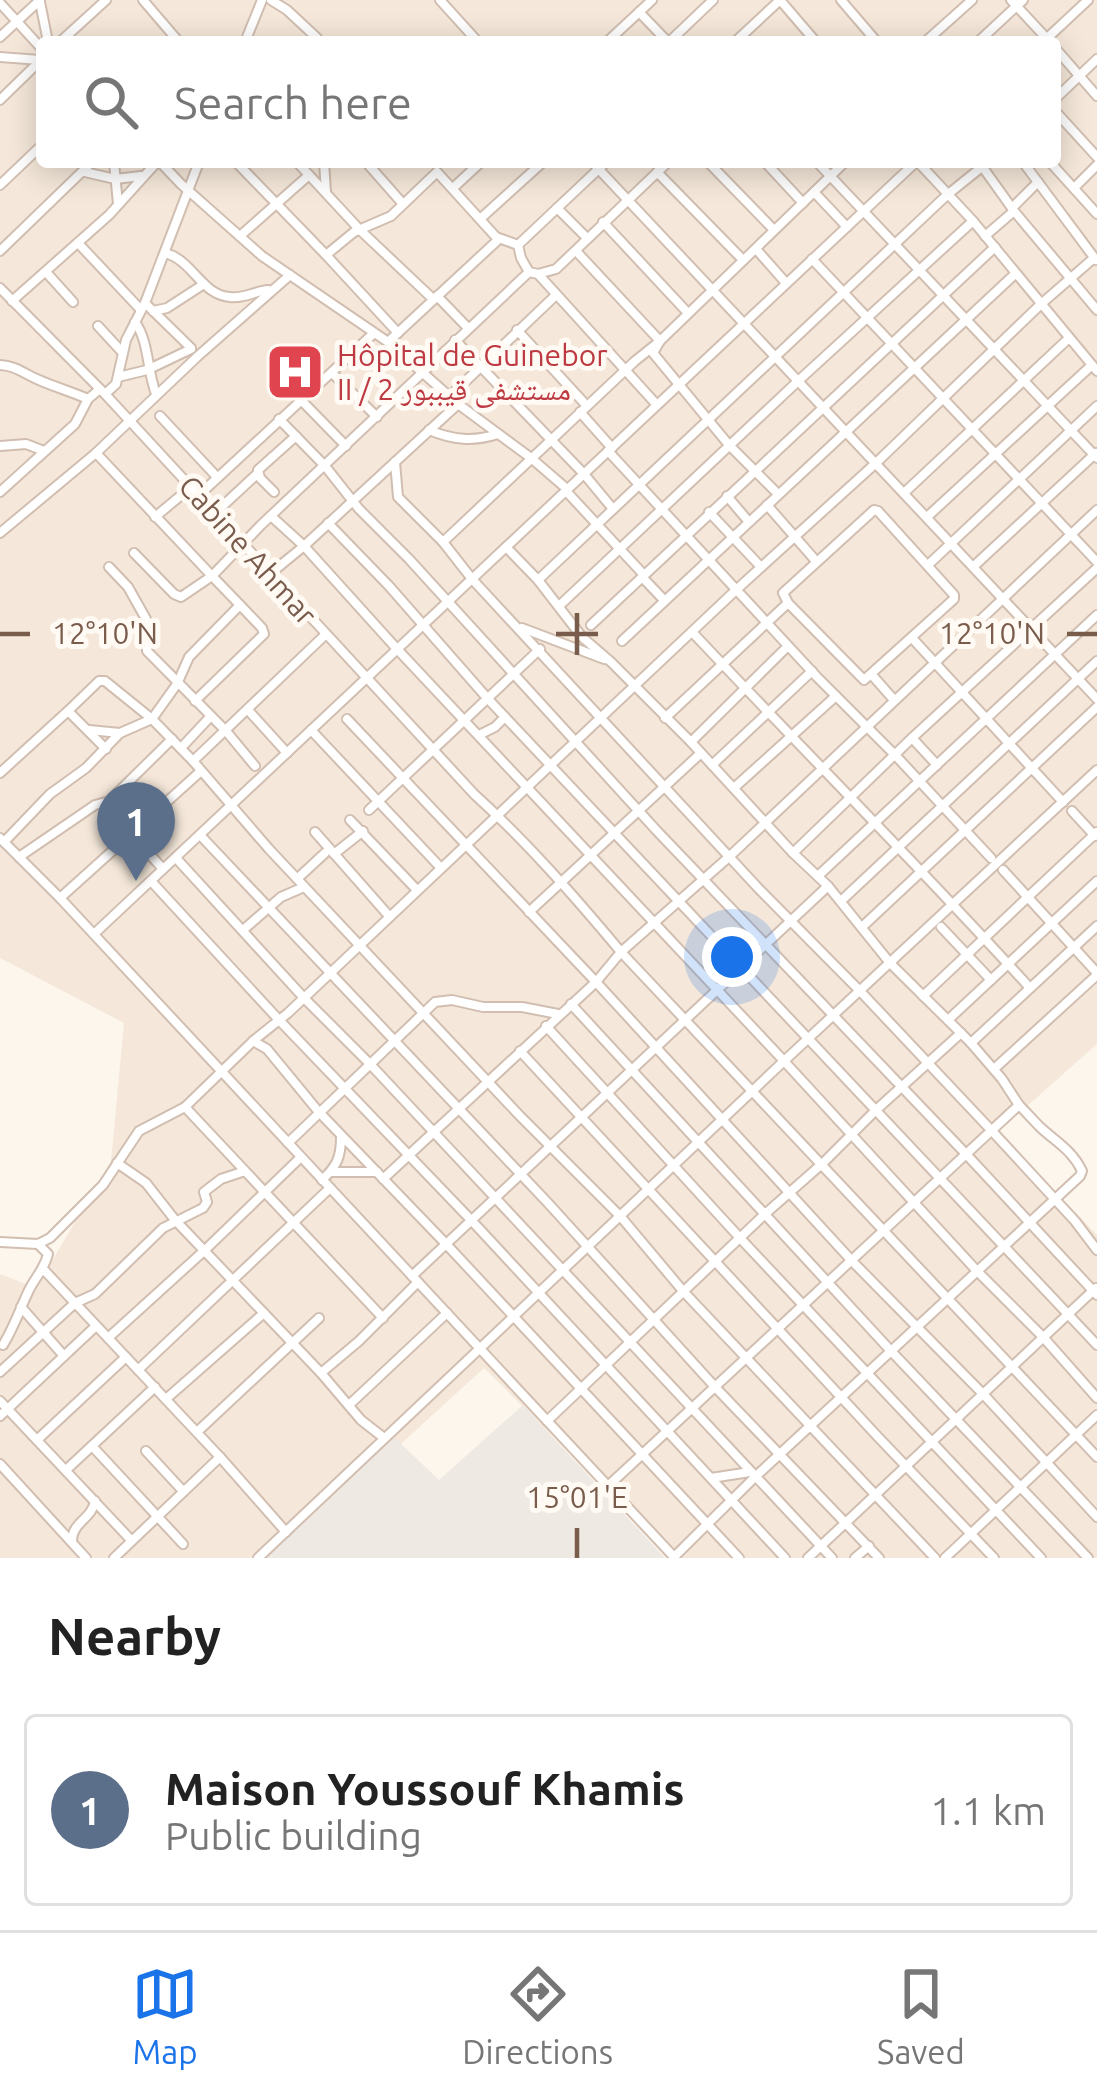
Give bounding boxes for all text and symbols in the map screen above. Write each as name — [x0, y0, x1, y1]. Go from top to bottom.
search box — [36, 36, 1061, 168]
icon: search — [78, 69, 144, 135]
text: Search here — [174, 77, 412, 128]
place label: Hôpital de Guinebor II / مستشفى قيببور 2 — [337, 338, 608, 408]
hospital icon: Hôpital de Guinebor II / مستشفى قيببور 2 — [264, 341, 326, 403]
street label: Cabine Ahmar — [172, 469, 324, 632]
text: 12°10'N — [52, 616, 158, 650]
text: 12°10'N — [939, 616, 1045, 650]
pin: 1 — [97, 782, 175, 881]
your location — [702, 927, 762, 987]
text: 15°01'E — [526, 1480, 628, 1514]
text: Nearby — [48, 1607, 221, 1665]
text: Maison Youssouf Khamis — [165, 1763, 684, 1814]
text: 1 — [79, 1789, 101, 1832]
text: 1.1 km — [930, 1789, 1046, 1832]
text: Public building — [165, 1814, 422, 1857]
tab: Map — [132, 1961, 198, 2070]
tab: Directions — [462, 1961, 613, 2070]
tab: Saved — [877, 1961, 965, 2070]

